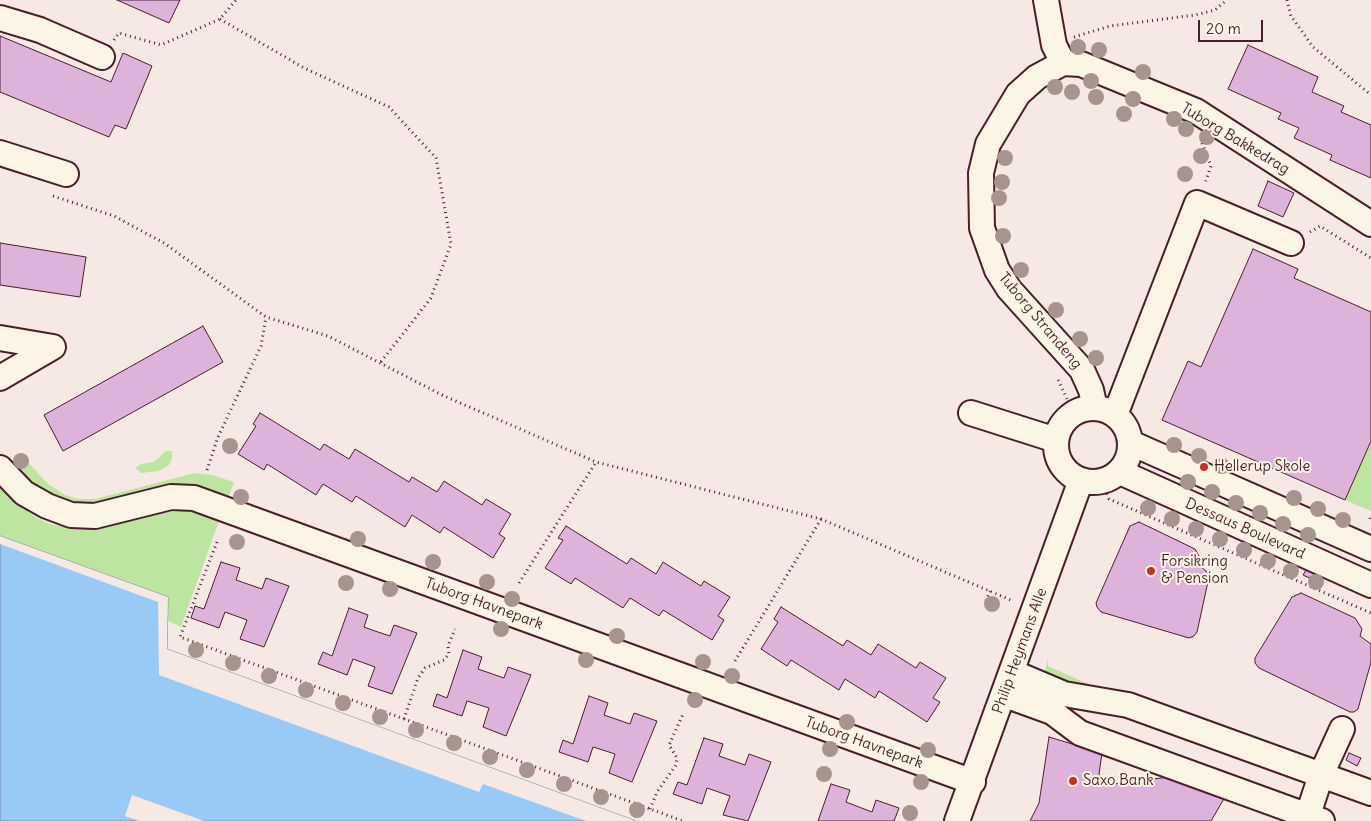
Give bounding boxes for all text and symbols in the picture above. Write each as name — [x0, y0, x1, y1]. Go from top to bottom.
scale bar — [1201, 10, 1266, 42]
text: 20 m — [1206, 19, 1241, 38]
street label: Tuborg Bakkedrag — [1177, 99, 1293, 179]
street label: Tuborg Strandeng — [994, 269, 1086, 373]
place label: Hellerup Skole — [1214, 458, 1310, 476]
marker: Hellerup Skole — [1198, 461, 1210, 473]
street label: Dessaus Boulevard — [1182, 495, 1308, 563]
place label: Forsikring & Pension — [1161, 553, 1229, 588]
marker: Forsikring & Pension — [1145, 565, 1157, 577]
street label: Tuborg Havnepark — [422, 574, 546, 634]
street label: Philip Heymans Alle — [989, 586, 1051, 716]
street label: Tuborg Havnepark — [802, 713, 926, 773]
place label: Saxo Bank — [1083, 772, 1154, 790]
marker: Saxo Bank — [1067, 775, 1079, 787]

